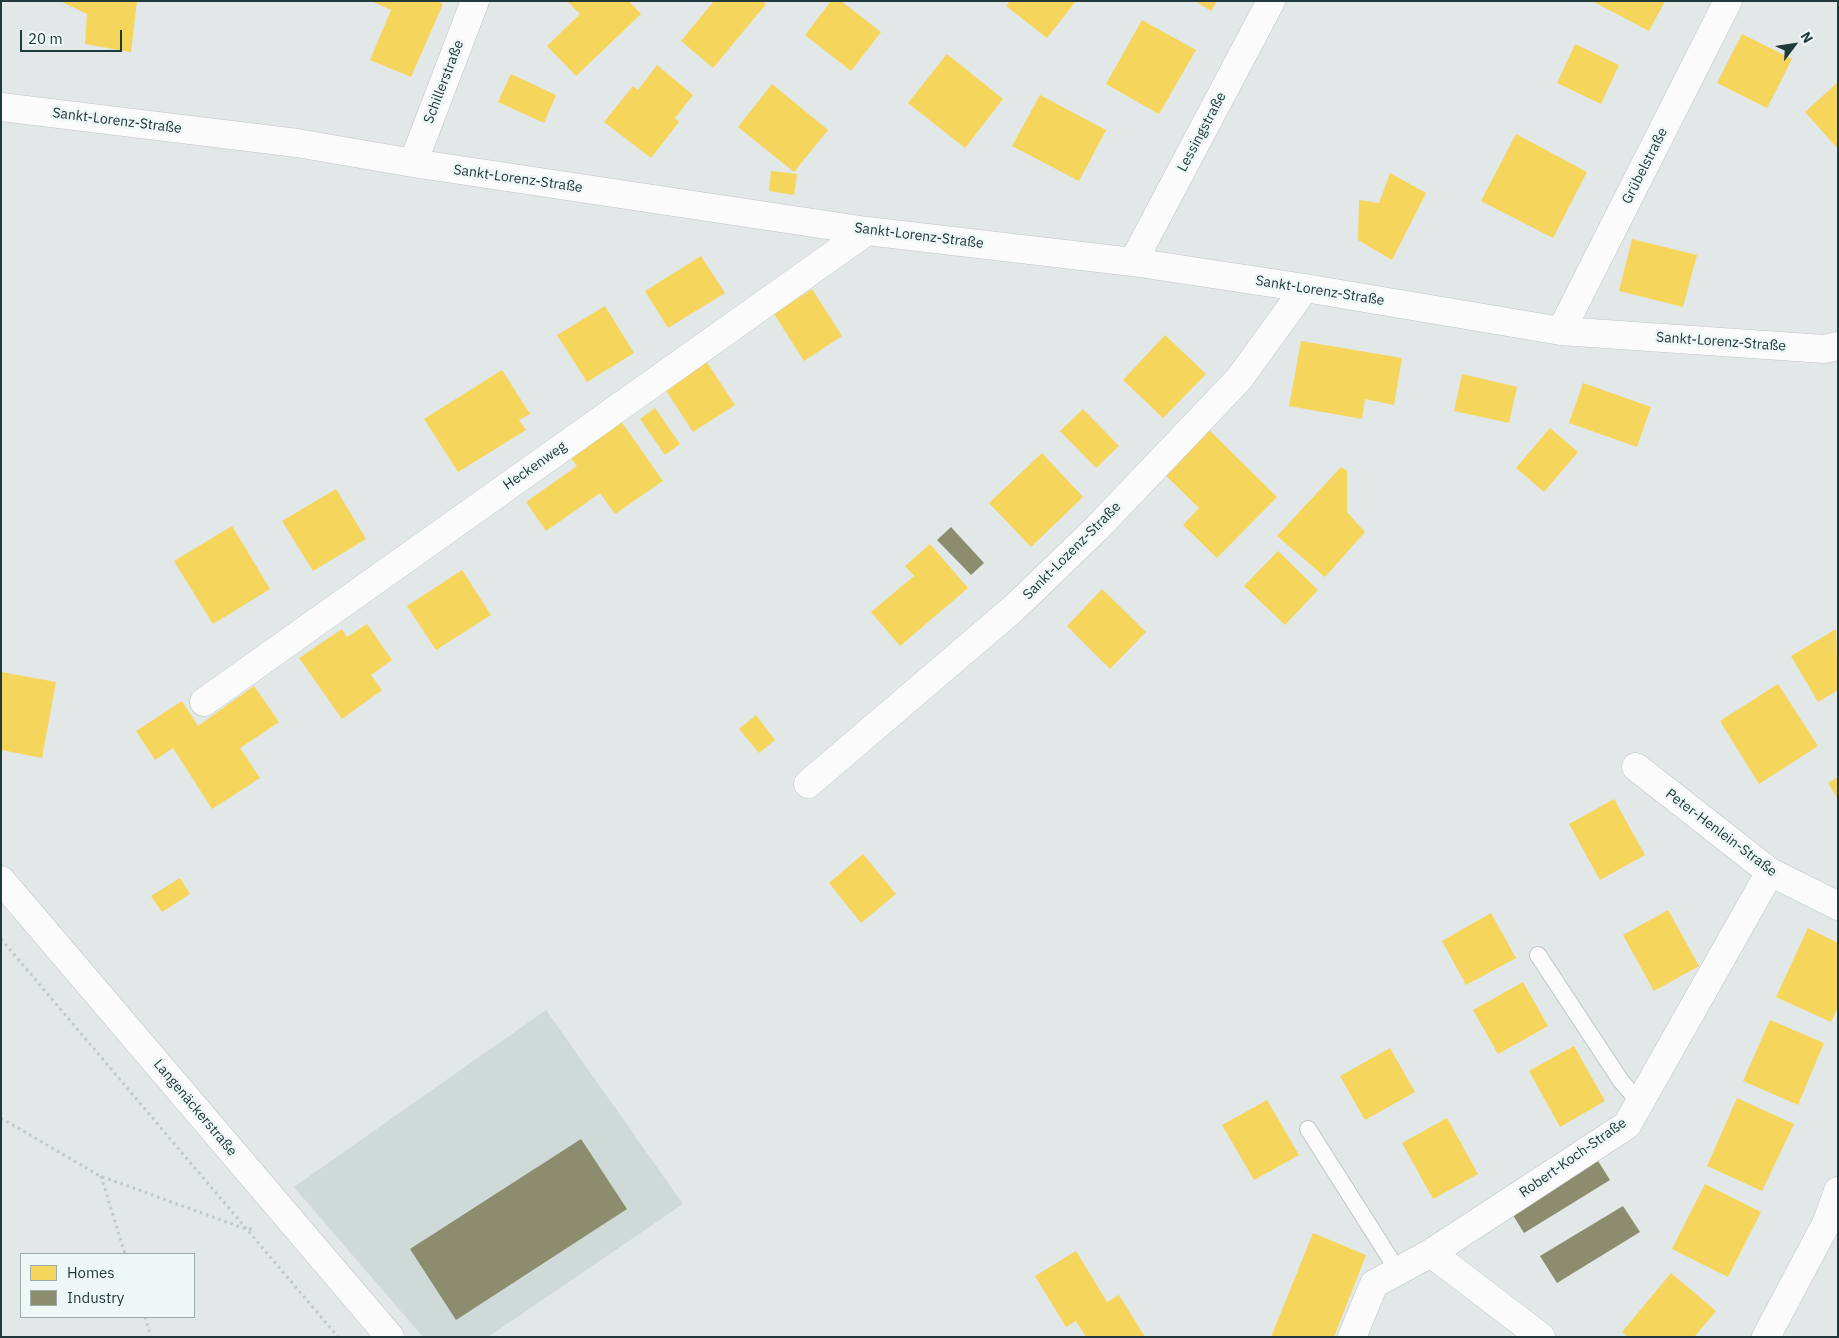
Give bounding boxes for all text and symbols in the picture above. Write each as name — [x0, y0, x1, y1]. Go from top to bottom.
scale bar — [22, 20, 125, 52]
north arrow — [1769, 20, 1819, 70]
text: N — [1797, 28, 1817, 46]
text: 20 m — [28, 29, 63, 48]
street label: Schillerstraße — [420, 38, 468, 126]
street label: Lessingstraße — [1174, 89, 1230, 175]
street label: Sankt-Lorenz-Straße — [51, 105, 183, 137]
street label: Grübelstraße — [1619, 125, 1671, 207]
street label: Sankt-Lorenz-Straße — [452, 162, 584, 196]
street label: Sankt-Lorenz-Straße — [853, 220, 985, 252]
street label: Sankt-Lorenz-Straße — [1254, 273, 1386, 309]
street label: Sankt-Lorenz-Straße — [1655, 329, 1787, 355]
street label: Heckenweg — [500, 438, 570, 494]
street label: Sankt-Lozenz-Straße — [1020, 499, 1124, 603]
street label: Peter-Henlein-Straße — [1662, 786, 1780, 880]
street label: Langenäckerstraße — [150, 1056, 240, 1160]
street label: Robert-Koch-Straße — [1516, 1115, 1630, 1201]
legend — [20, 1253, 195, 1318]
text: Homes — [67, 1263, 115, 1282]
text: Industry — [67, 1288, 124, 1307]

